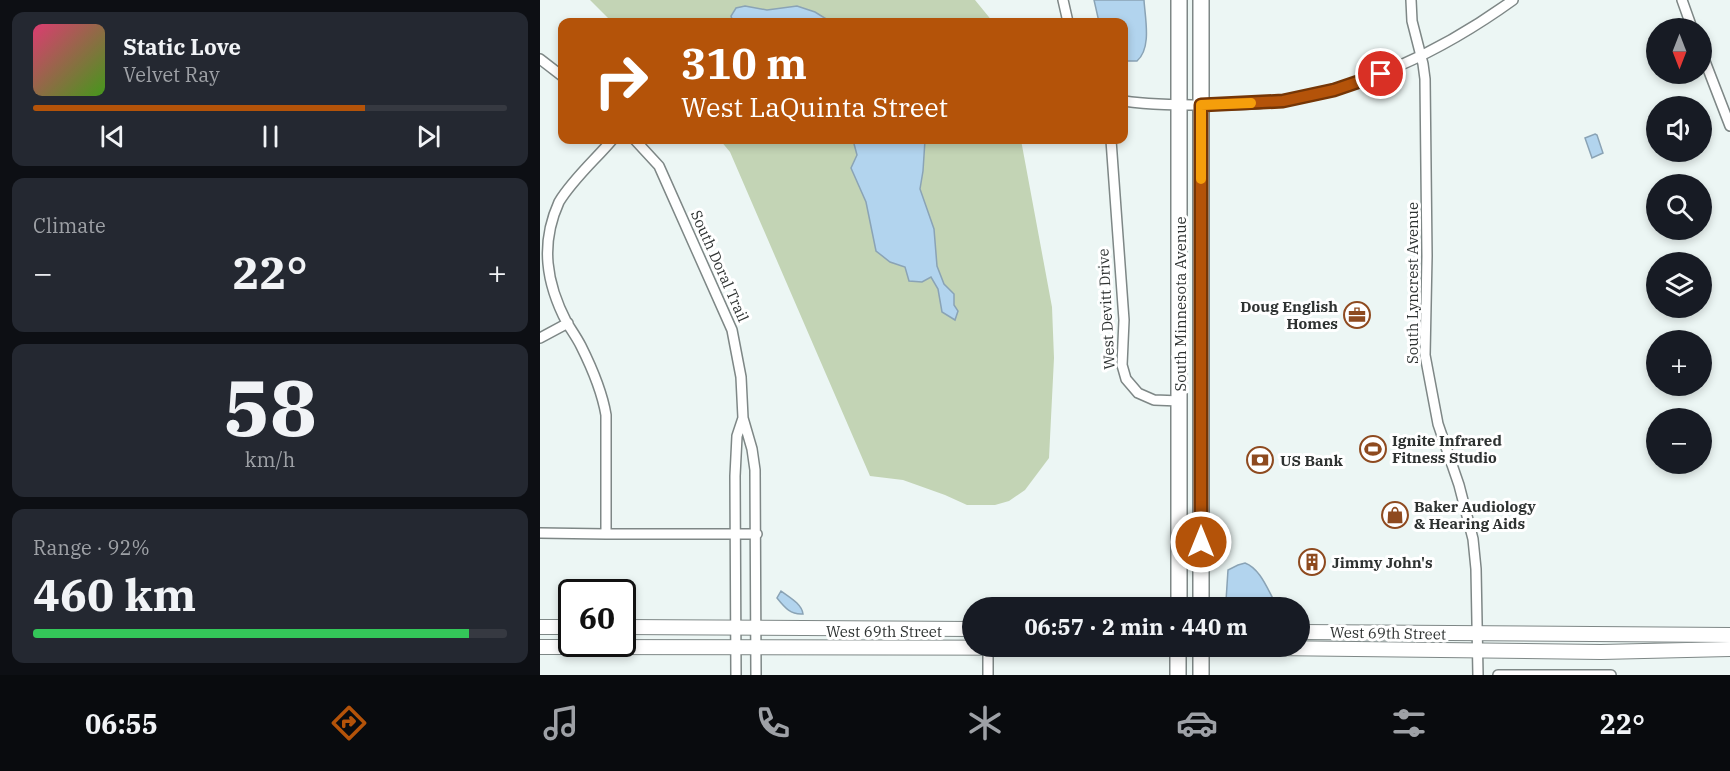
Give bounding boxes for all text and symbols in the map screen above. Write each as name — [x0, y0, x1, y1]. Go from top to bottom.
north arrow — [1646, 18, 1712, 84]
map controls — [1646, 18, 1712, 474]
text: Static Love — [123, 32, 241, 61]
text: 310 m — [681, 36, 807, 91]
icon: right — [582, 42, 660, 120]
pin — [1355, 48, 1406, 99]
icon: arrive — [1364, 57, 1397, 90]
text: Velvet Ray — [123, 61, 220, 88]
text: West LaQuinta Street — [681, 89, 948, 124]
button: sound — [1646, 96, 1712, 162]
icon: previous — [96, 120, 129, 153]
icon: pause — [254, 120, 287, 153]
icon: next — [412, 120, 445, 153]
button: search — [1646, 174, 1712, 240]
street label: South Lyncrest Avenue — [1403, 202, 1422, 364]
street label: South Doral Trail — [687, 207, 753, 325]
text: Climate — [33, 212, 106, 239]
street label: South Minnesota Avenue — [1171, 216, 1190, 392]
text: 22° — [232, 243, 308, 301]
street label: West Devitt Drive — [1093, 248, 1119, 370]
text: − — [33, 251, 53, 294]
text: + — [487, 251, 507, 294]
button: layers — [1646, 252, 1712, 318]
place label: Doug English Homes — [1240, 297, 1338, 333]
office icon: Doug English Homes — [1342, 300, 1372, 330]
button: + — [1646, 330, 1712, 396]
text: 58 — [223, 356, 317, 457]
button: − — [1646, 408, 1712, 474]
place label: Ignite Infrared Fitness Studio — [1392, 431, 1502, 467]
sports icon: Ignite Infrared Fitness Studio — [1358, 434, 1388, 464]
bank icon: US Bank — [1245, 445, 1275, 475]
text: km/h — [245, 446, 295, 473]
place label: US Bank — [1280, 451, 1344, 470]
place label: Baker Audiology & Hearing Aids — [1414, 497, 1536, 533]
shop icon: Baker Audiology & Hearing Aids — [1380, 500, 1410, 530]
position arrow — [1169, 510, 1233, 574]
text: Range · 92% — [33, 534, 150, 561]
building icon: Jimmy John's — [1297, 547, 1327, 577]
place label: Jimmy John's — [1332, 553, 1433, 572]
text: 460 km — [33, 565, 196, 623]
speed limit sign: 60 — [558, 579, 636, 657]
text: 06:57 · 2 min · 440 m — [1024, 612, 1248, 641]
street label: West 69th Street — [826, 622, 942, 641]
street label: West 69th Street — [1330, 622, 1446, 644]
icon: directions — [328, 702, 370, 744]
icon: music — [540, 702, 582, 744]
icon: phone — [752, 702, 794, 744]
icon: climate — [964, 702, 1006, 744]
icon: car — [1176, 702, 1218, 744]
icon: filters — [1388, 702, 1430, 744]
text: 06:55 — [85, 706, 158, 741]
text: 22° — [1600, 706, 1645, 741]

